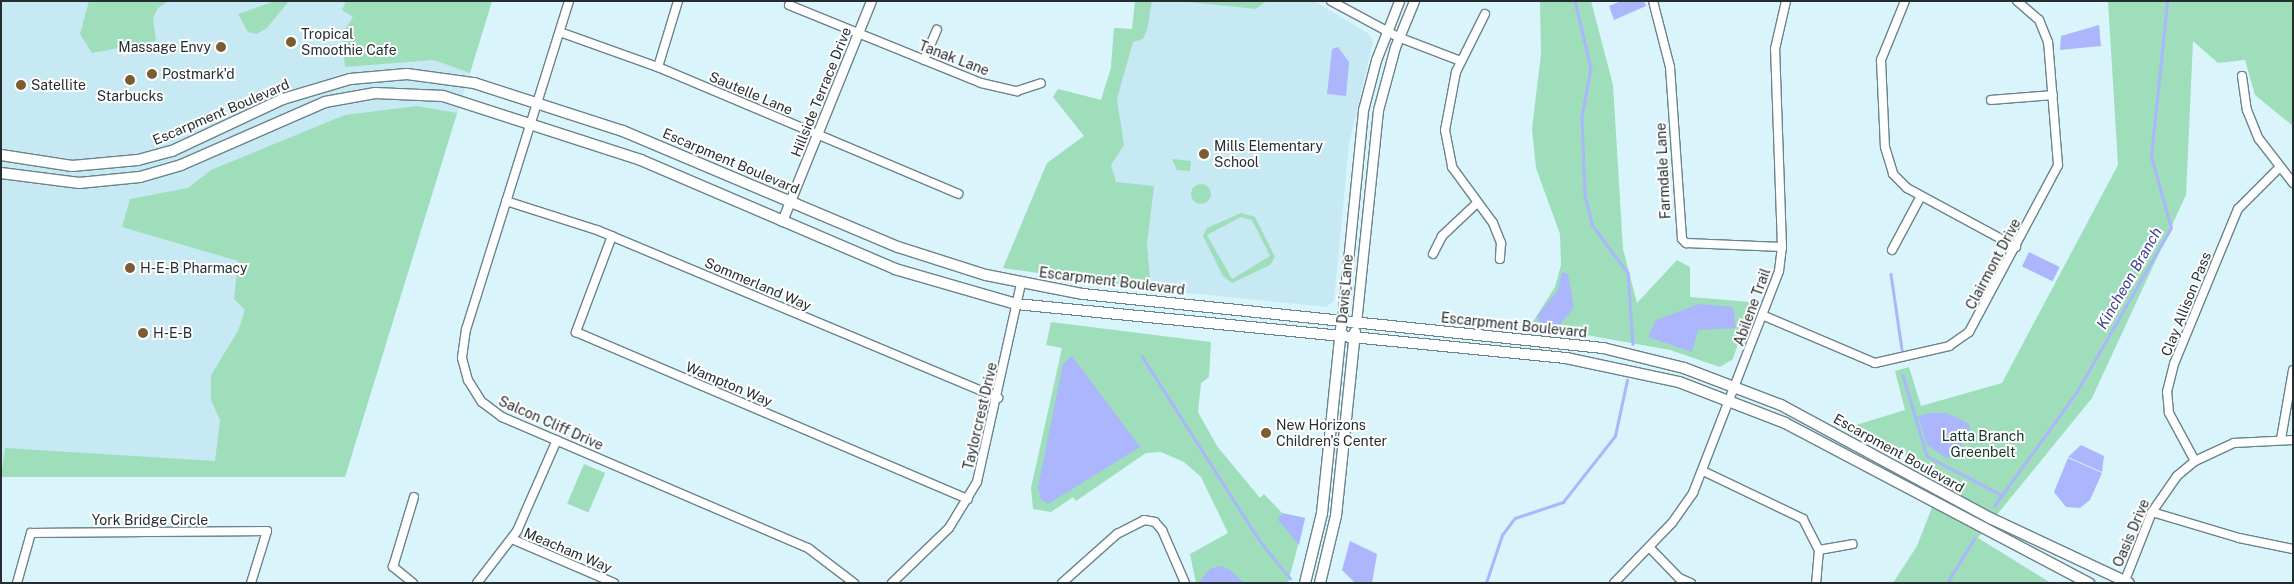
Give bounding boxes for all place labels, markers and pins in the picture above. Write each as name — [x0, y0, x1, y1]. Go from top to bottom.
place label: Tropical Smoothie Cafe — [301, 26, 397, 58]
marker: Tropical Smoothie Cafe — [285, 36, 297, 48]
place label: Massage Envy — [118, 39, 211, 55]
marker: Massage Envy — [215, 41, 227, 53]
place label: Postmark'd — [162, 66, 235, 82]
marker: Postmark'd — [146, 68, 158, 80]
marker: Starbucks — [124, 74, 136, 86]
place label: Satellite — [31, 77, 86, 93]
marker: Satellite — [15, 79, 27, 91]
place label: Starbucks — [97, 88, 163, 104]
place label: Mills Elementary School — [1214, 138, 1323, 170]
marker: Mills Elementary School — [1198, 148, 1210, 160]
place label: H-E-B Pharmacy — [140, 260, 247, 276]
marker: H-E-B Pharmacy — [124, 262, 136, 274]
place label: H-E-B — [153, 325, 192, 341]
marker: H-E-B — [137, 327, 149, 339]
place label: New Horizons Children's Center — [1276, 417, 1387, 450]
marker: New Horizons Children's Center — [1260, 427, 1272, 439]

